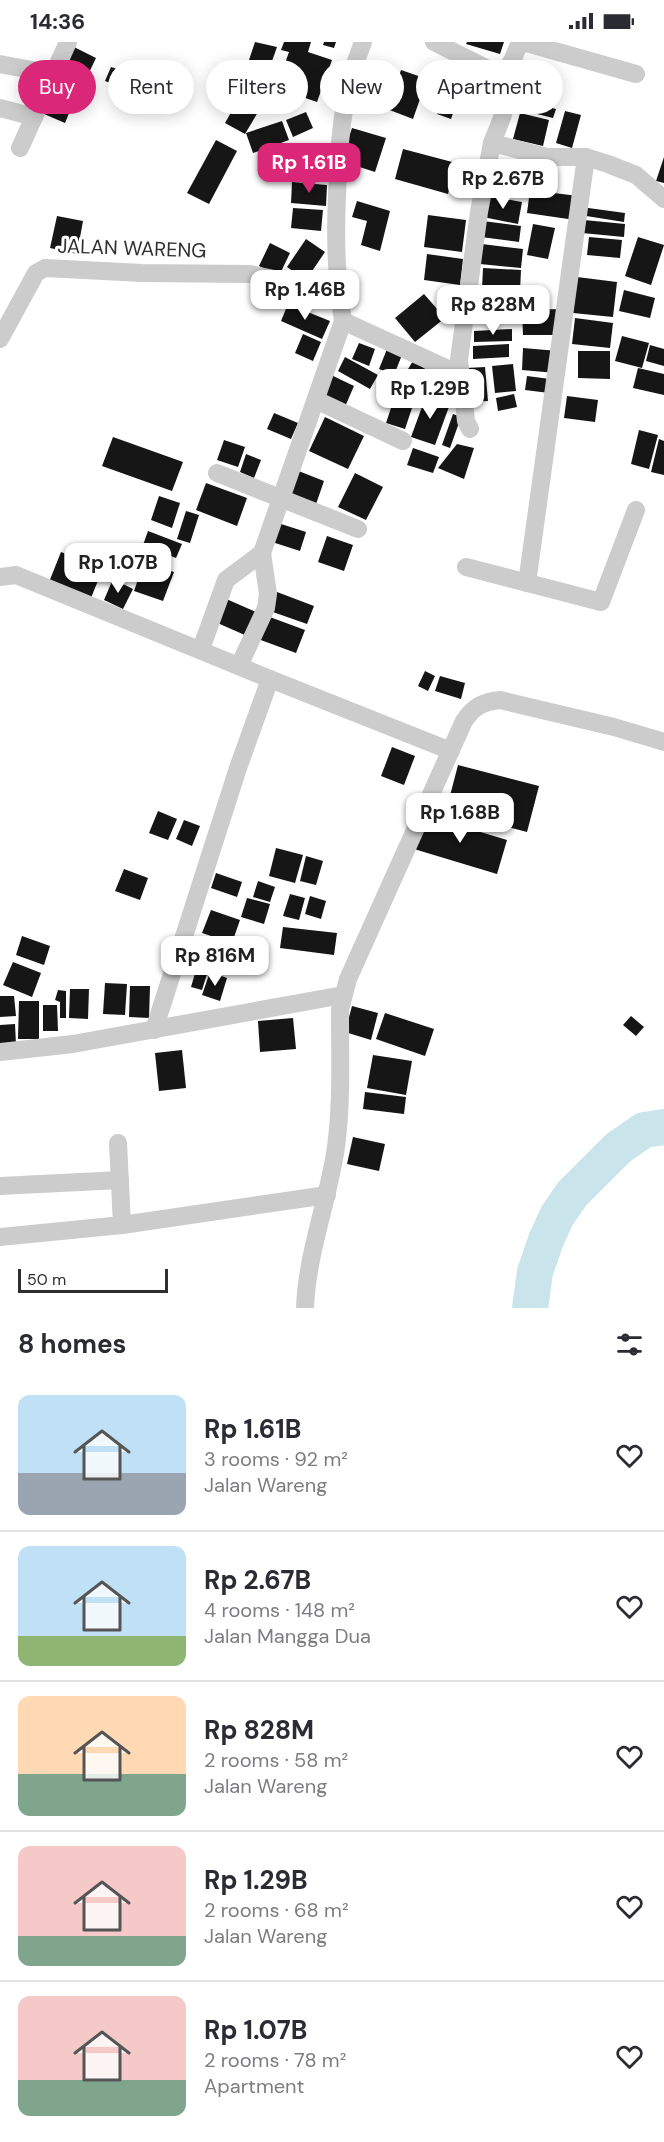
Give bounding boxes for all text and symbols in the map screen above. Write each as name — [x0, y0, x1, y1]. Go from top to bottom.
text: 14:36 — [30, 7, 85, 36]
chip: Buy — [18, 60, 96, 114]
chip: Rent — [108, 60, 194, 114]
chip: Filters — [206, 60, 308, 114]
chip: New — [320, 60, 404, 114]
chip: Apartment — [416, 60, 563, 114]
pin: Rp 1.61B — [247, 143, 371, 194]
text: Rp 1.61B — [272, 149, 346, 175]
pin: Rp 2.67B — [441, 159, 565, 210]
text: Rp 2.67B — [462, 165, 544, 191]
street label: JALAN WARENG — [57, 232, 207, 264]
pin: Rp 1.46B — [243, 270, 367, 321]
text: Rp 1.46B — [264, 276, 346, 302]
pin: Rp 828M — [438, 285, 548, 336]
text: Rp 828M — [451, 291, 535, 317]
pin: Rp 1.29B — [368, 369, 492, 420]
text: Rp 1.29B — [390, 375, 470, 401]
pin: Rp 1.07B — [56, 543, 180, 594]
text: Rp 1.07B — [78, 549, 158, 575]
pin: Rp 1.68B — [398, 793, 522, 844]
text: Rp 1.68B — [420, 799, 500, 825]
pin: Rp 816M — [160, 936, 270, 987]
text: Rp 816M — [175, 942, 255, 968]
scale bar — [18, 1266, 168, 1294]
text: 50 m — [27, 1269, 66, 1290]
text: 8 homes — [18, 1327, 126, 1361]
icon: filters — [613, 1328, 646, 1361]
text: Rp 1.61B — [204, 1412, 301, 1446]
icon: home — [66, 1419, 138, 1491]
icon: heart — [613, 1439, 646, 1472]
text: 3 rooms · 92 m² — [204, 1446, 348, 1472]
text: Jalan Wareng — [204, 1472, 327, 1498]
text: Rp 2.67B — [204, 1563, 311, 1597]
icon: home — [66, 1570, 138, 1642]
icon: heart — [613, 1590, 646, 1623]
text: 4 rooms · 148 m² — [204, 1597, 355, 1623]
text: Jalan Mangga Dua — [204, 1623, 371, 1649]
text: Rp 828M — [204, 1713, 314, 1747]
icon: home — [66, 1720, 138, 1792]
icon: heart — [613, 1740, 646, 1773]
text: 2 rooms · 58 m² — [204, 1747, 348, 1773]
text: Jalan Wareng — [204, 1773, 327, 1799]
text: Rp 1.29B — [204, 1863, 308, 1897]
icon: home — [66, 1870, 138, 1942]
icon: heart — [613, 1890, 646, 1923]
text: 2 rooms · 68 m² — [204, 1897, 349, 1923]
text: Jalan Wareng — [204, 1923, 327, 1949]
text: Rp 1.07B — [204, 2013, 307, 2047]
icon: home — [66, 2020, 138, 2092]
icon: heart — [613, 2040, 646, 2073]
text: 2 rooms · 78 m² — [204, 2047, 346, 2073]
text: Apartment — [204, 2073, 304, 2099]

